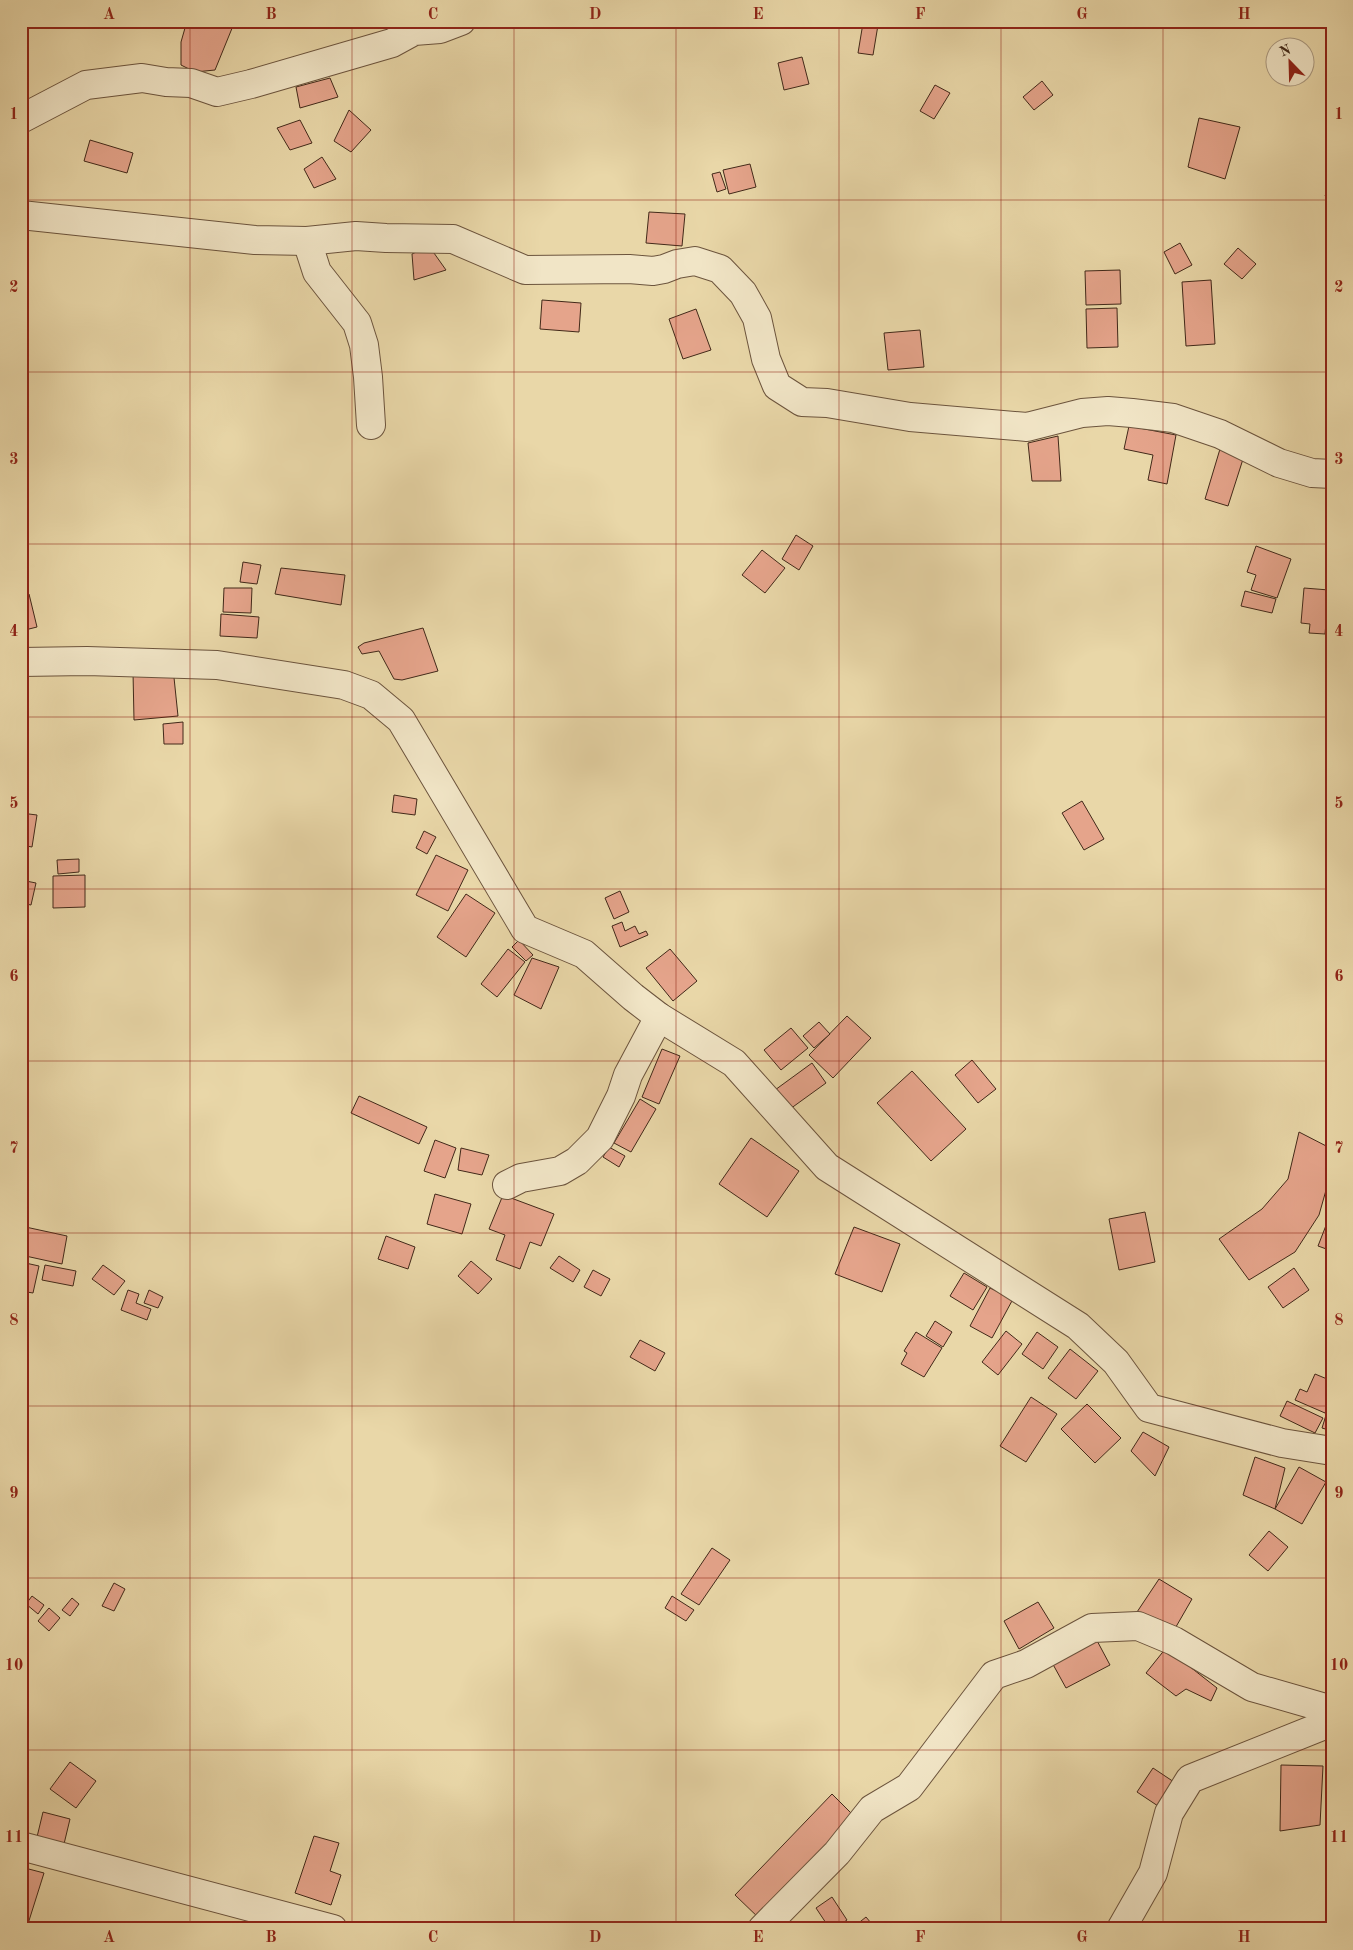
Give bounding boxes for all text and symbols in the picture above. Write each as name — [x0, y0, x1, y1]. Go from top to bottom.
text: A — [103, 7, 115, 23]
text: B — [265, 7, 277, 23]
text: C — [428, 7, 438, 23]
text: D — [589, 7, 601, 23]
text: E — [752, 7, 764, 23]
text: F — [915, 7, 926, 23]
text: G — [1076, 7, 1088, 23]
text: H — [1237, 7, 1251, 23]
north arrow — [1266, 38, 1316, 88]
text: N — [1278, 42, 1293, 59]
text: 1 — [9, 107, 19, 123]
text: 1 — [1334, 107, 1344, 123]
text: 2 — [9, 280, 19, 296]
text: 2 — [1334, 280, 1344, 296]
text: 3 — [9, 452, 19, 468]
text: 3 — [1334, 452, 1344, 468]
text: 4 — [9, 624, 19, 640]
text: 4 — [1334, 624, 1344, 640]
text: 5 — [9, 796, 19, 812]
text: 5 — [1334, 796, 1344, 812]
text: 6 — [9, 969, 19, 985]
text: 6 — [1334, 969, 1344, 985]
text: 7 — [9, 1141, 19, 1157]
text: 7 — [1334, 1141, 1344, 1157]
text: 8 — [9, 1313, 19, 1329]
text: 8 — [1334, 1313, 1344, 1329]
text: 9 — [9, 1486, 19, 1502]
text: 9 — [1334, 1486, 1344, 1502]
text: 10 — [5, 1658, 23, 1674]
text: 10 — [1330, 1658, 1348, 1674]
text: 11 — [5, 1830, 23, 1846]
text: 11 — [1330, 1830, 1348, 1846]
text: A — [103, 1930, 115, 1946]
text: B — [265, 1930, 277, 1946]
text: C — [428, 1930, 438, 1946]
text: D — [589, 1930, 601, 1946]
text: E — [752, 1930, 764, 1946]
text: F — [915, 1930, 926, 1946]
text: G — [1076, 1930, 1088, 1946]
text: H — [1237, 1930, 1251, 1946]

